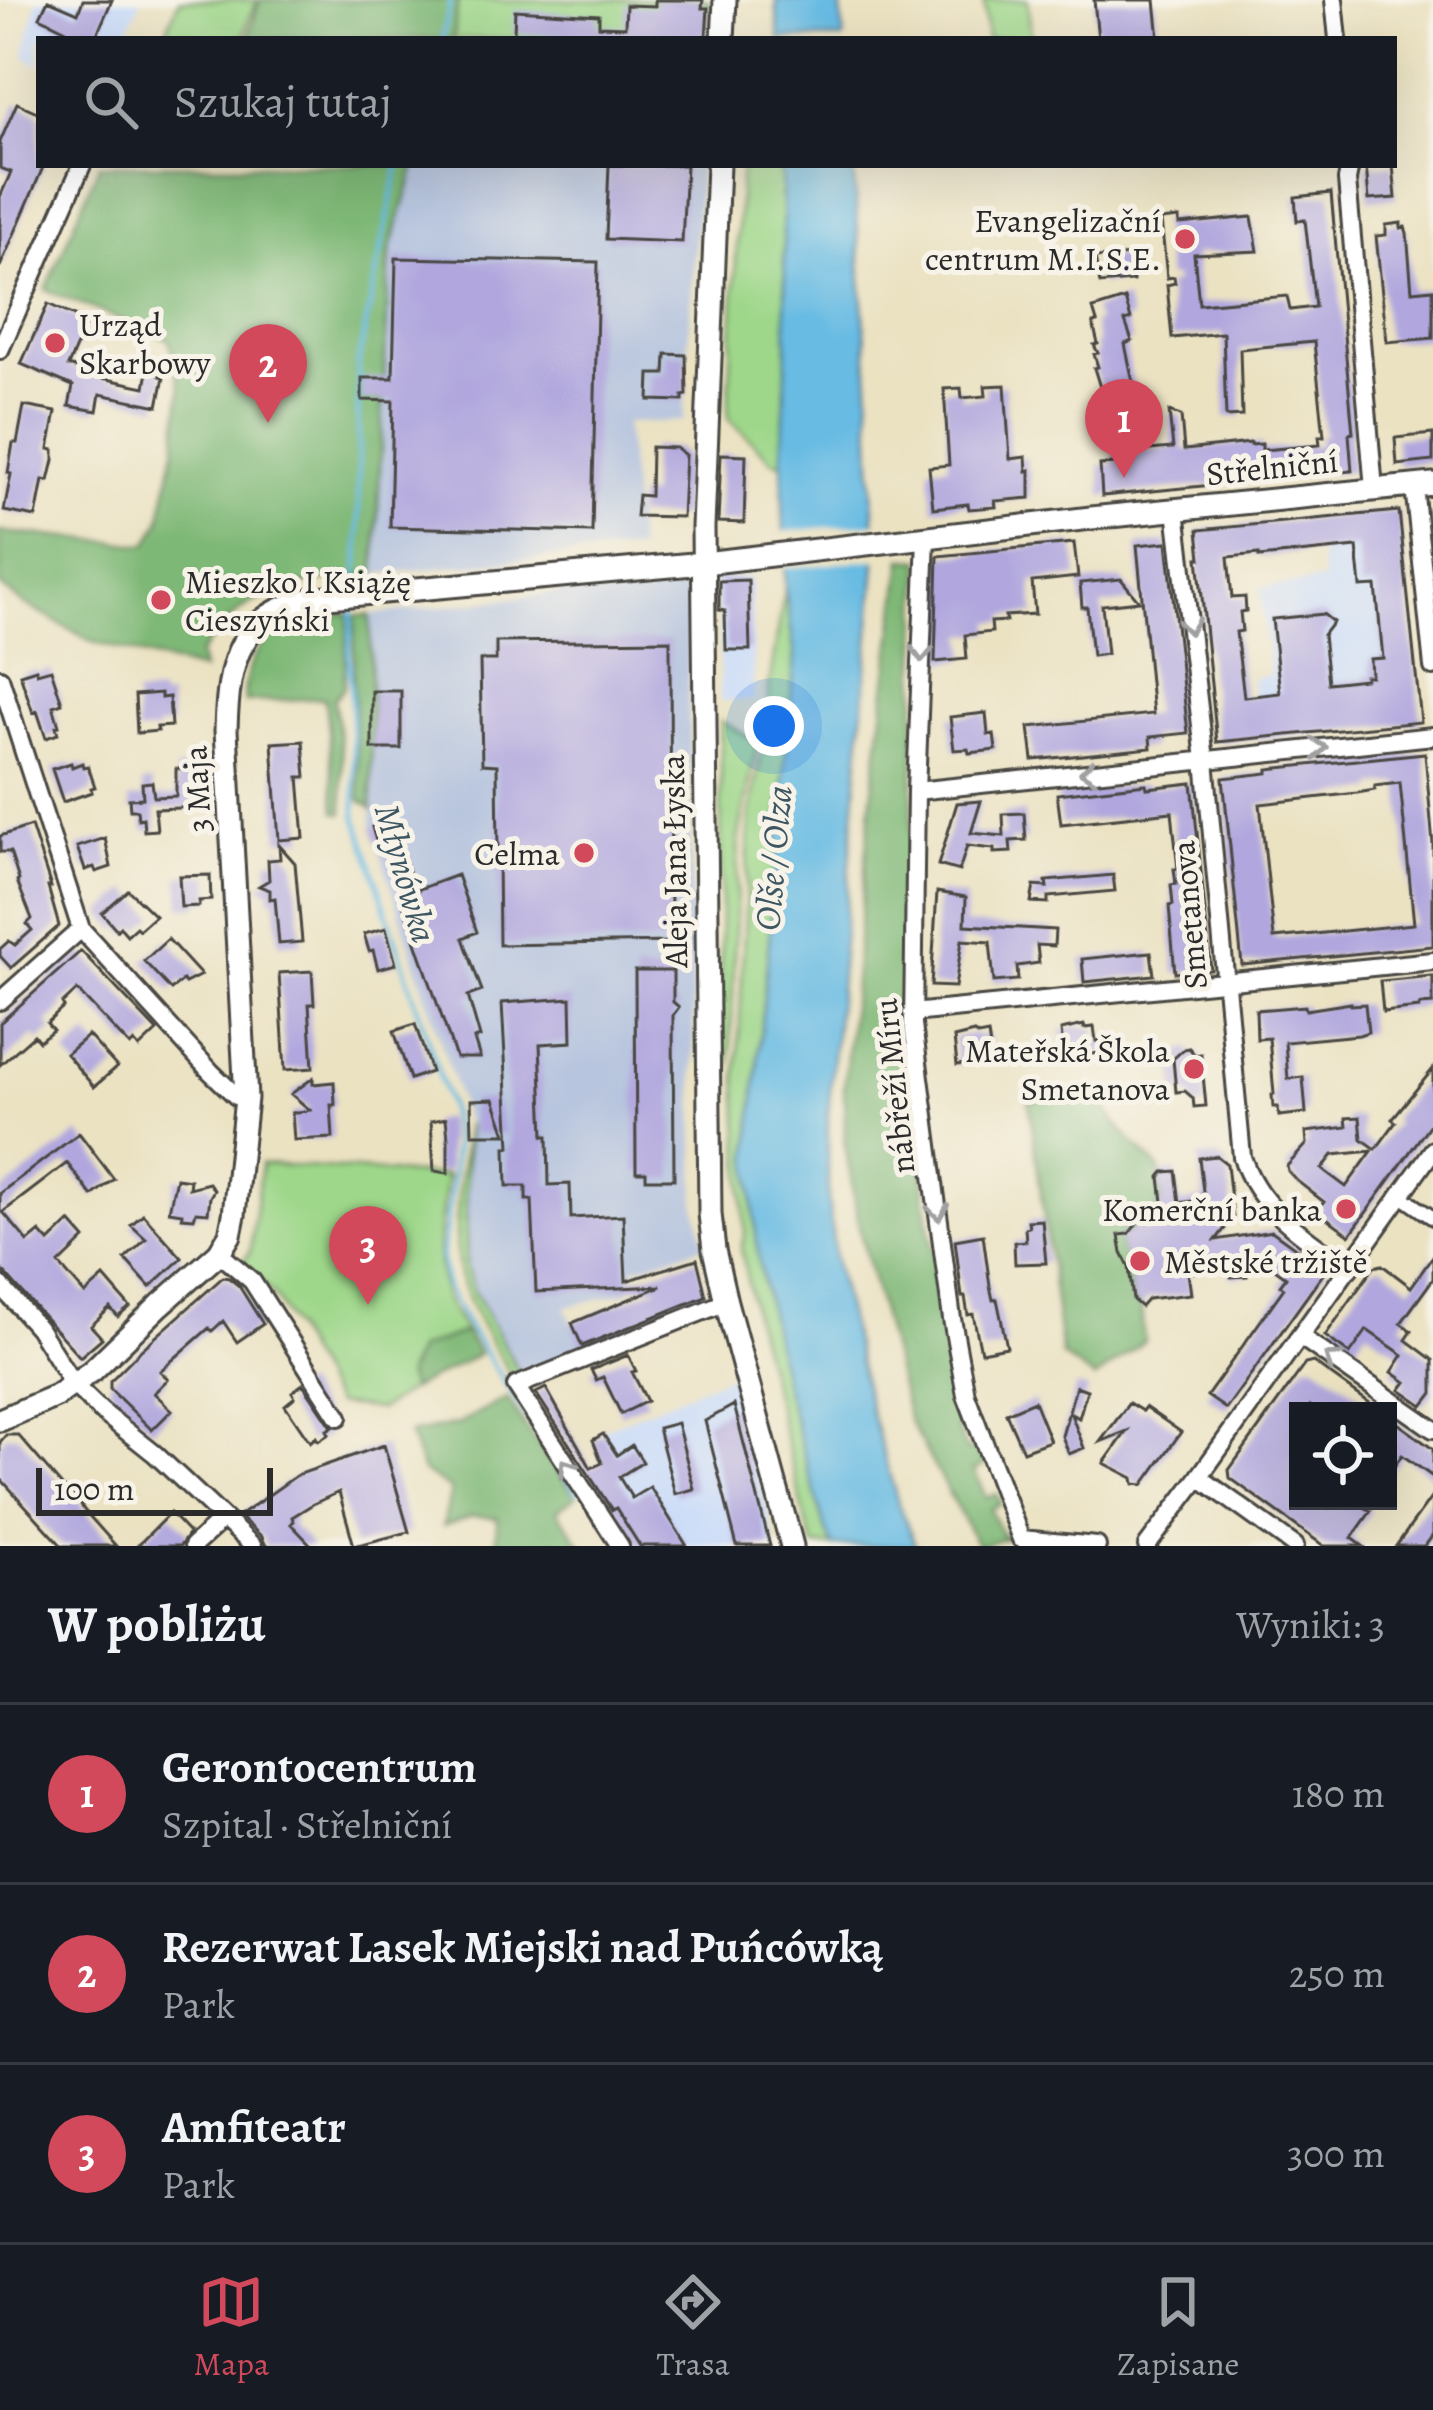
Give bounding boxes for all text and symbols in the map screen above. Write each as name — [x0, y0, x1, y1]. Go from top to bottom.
search box — [36, 36, 1397, 168]
icon: search — [78, 69, 144, 135]
text: Szukaj tutaj — [174, 71, 392, 133]
place label: Evangelizační centrum M.I.S.E. — [925, 198, 1161, 281]
marker: Evangelizační centrum M.I.S.E. — [1172, 226, 1198, 252]
place label: Urząd Skarbowy — [79, 302, 211, 385]
pin: 2 — [229, 324, 307, 423]
marker: Urząd Skarbowy — [42, 330, 68, 356]
pin: 1 — [1085, 379, 1163, 478]
street label: Střelniční — [1204, 438, 1340, 496]
place label: Mieszko I Książę Cieszyński — [185, 559, 411, 642]
marker: Mieszko I Książę Cieszyński — [148, 587, 174, 613]
one-way arrow — [1176, 616, 1202, 636]
one-way arrow — [909, 645, 935, 664]
your location — [744, 696, 804, 756]
one-way arrow — [1309, 735, 1329, 761]
street label: 3 Maja — [172, 744, 222, 834]
street label: Aleja Jana Łyska — [650, 753, 698, 969]
one-way arrow — [1078, 759, 1098, 785]
water label: Olše / Olza — [742, 783, 804, 933]
water label: Młynówka — [363, 798, 449, 948]
place label: Celma — [474, 831, 561, 876]
street label: Smetanova — [1160, 838, 1218, 991]
marker: Celma — [571, 840, 597, 866]
street label: nábřeží Míru — [862, 996, 926, 1176]
place label: Mateřská Škola Smetanova — [965, 1028, 1171, 1111]
marker: Mateřská Škola Smetanova — [1181, 1056, 1207, 1082]
place label: Komerční banka — [1102, 1187, 1323, 1232]
marker: Komerční banka — [1333, 1196, 1359, 1222]
one-way arrow — [924, 1202, 950, 1222]
pin: 3 — [329, 1206, 407, 1305]
place label: Městské tržiště — [1164, 1239, 1368, 1284]
marker: Městské tržiště — [1127, 1248, 1153, 1274]
one-way arrow — [1324, 1351, 1346, 1373]
map controls — [1289, 1402, 1397, 1510]
button: locate — [1289, 1402, 1397, 1510]
one-way arrow — [559, 1458, 581, 1480]
scale bar — [36, 1462, 273, 1515]
text: 100 m — [54, 1466, 134, 1511]
text: W pobliżu — [48, 1589, 265, 1659]
text: Wyniki: 3 — [1236, 1598, 1385, 1651]
text: Gerontocentrum — [162, 1736, 477, 1798]
text: 1 — [80, 1767, 94, 1820]
text: 180 m — [1292, 1767, 1385, 1820]
text: Szpital · Střelniční — [162, 1798, 452, 1851]
text: Rezerwat Lasek Miejski nad Puńcówką — [162, 1916, 883, 1978]
text: 2 — [78, 1947, 96, 2000]
text: 250 m — [1289, 1947, 1385, 2000]
text: Park — [162, 1978, 235, 2031]
text: Amfiteatr — [162, 2096, 346, 2158]
text: 3 — [79, 2127, 95, 2180]
text: 300 m — [1287, 2127, 1385, 2180]
text: Park — [162, 2158, 235, 2211]
tab: Mapa — [194, 2269, 269, 2386]
tab: Trasa — [657, 2269, 730, 2386]
tab: Zapisane — [1117, 2269, 1239, 2386]

